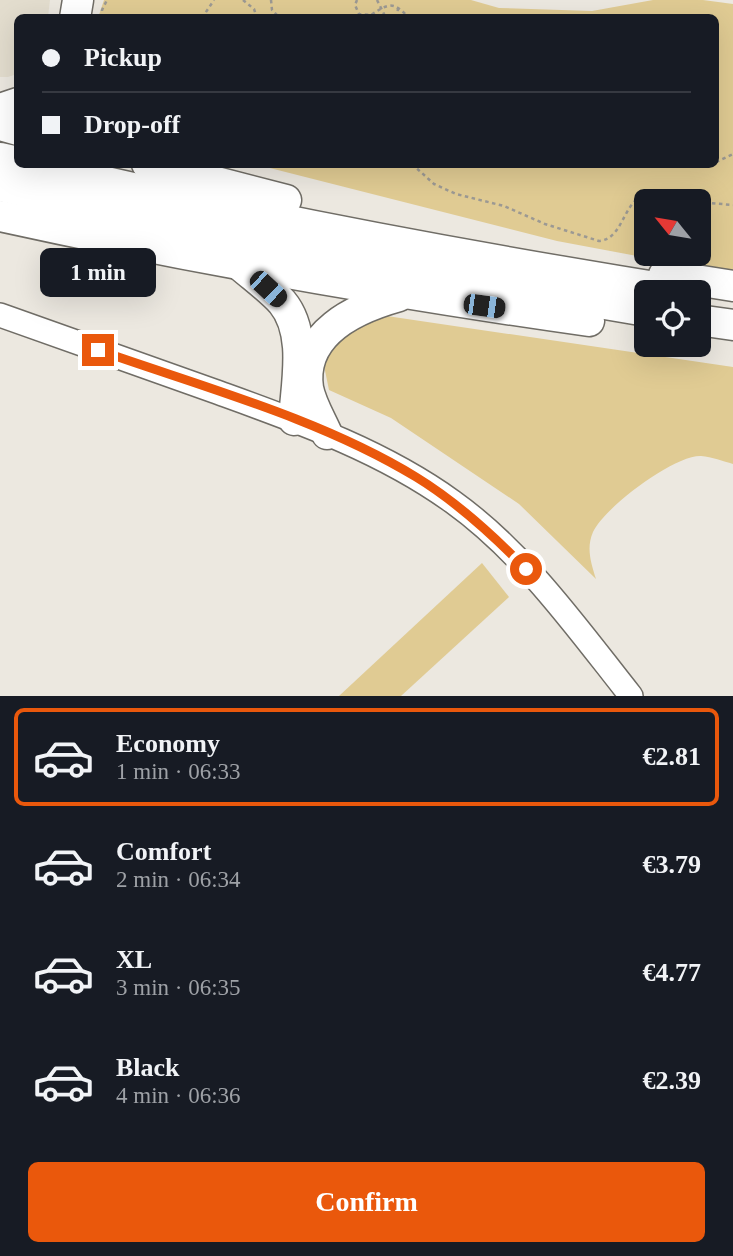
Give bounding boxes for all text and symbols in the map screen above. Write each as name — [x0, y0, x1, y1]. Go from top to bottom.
text: Pickup — [84, 43, 162, 72]
text: Drop-off — [84, 110, 180, 139]
north arrow — [634, 189, 710, 266]
map controls — [634, 189, 711, 357]
callout: 1 min — [40, 248, 156, 298]
text: 1 min — [70, 260, 126, 285]
car — [246, 267, 291, 311]
button: locate — [634, 280, 711, 357]
car — [462, 293, 507, 319]
route end — [82, 334, 114, 366]
route start — [510, 553, 542, 585]
icon: car — [32, 726, 95, 789]
text: Economy — [116, 729, 220, 758]
text: €2.81 — [643, 742, 701, 771]
text: 1 min · 06:33 — [116, 759, 241, 784]
icon: car — [32, 834, 95, 897]
text: Comfort — [116, 837, 211, 866]
text: €3.79 — [643, 850, 701, 879]
text: 2 min · 06:34 — [116, 867, 241, 892]
icon: car — [32, 942, 95, 1005]
text: XL — [116, 945, 152, 974]
text: €4.77 — [643, 958, 701, 987]
text: 3 min · 06:35 — [116, 975, 241, 1000]
icon: car — [32, 1050, 95, 1113]
text: Black — [116, 1053, 180, 1082]
text: €2.39 — [643, 1066, 701, 1095]
text: 4 min · 06:36 — [116, 1083, 241, 1108]
button: Confirm — [28, 1162, 705, 1242]

